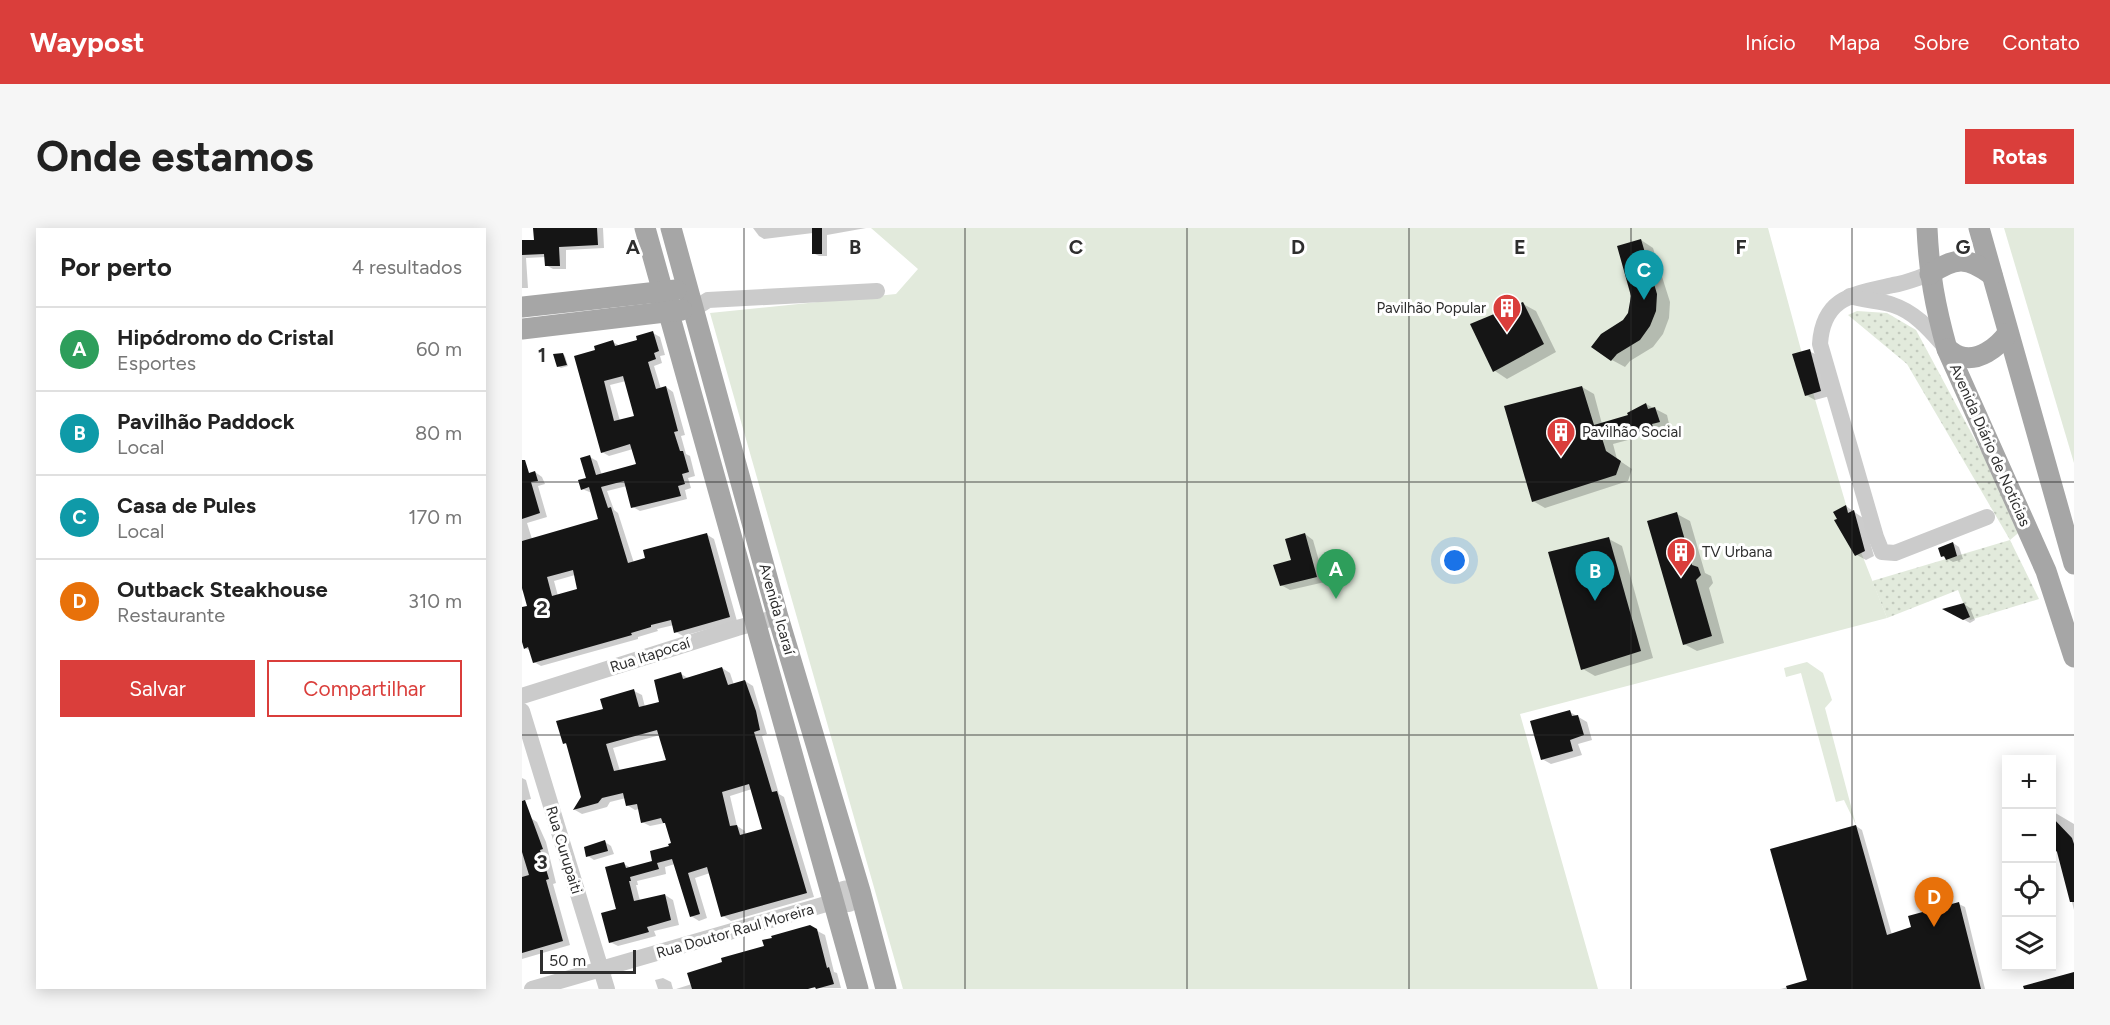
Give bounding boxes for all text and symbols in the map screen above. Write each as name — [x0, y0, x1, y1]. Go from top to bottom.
text: Waypost — [30, 25, 144, 59]
text: Início — [1745, 30, 1796, 55]
text: Mapa — [1829, 30, 1880, 55]
text: Sobre — [1913, 30, 1969, 55]
text: Contato — [2002, 30, 2080, 55]
button: Rotas — [1965, 129, 2074, 184]
text: Onde estamos — [36, 131, 314, 182]
text: A — [626, 235, 641, 259]
text: B — [849, 235, 861, 259]
text: C — [1069, 235, 1083, 259]
text: D — [1291, 235, 1305, 259]
text: E — [1514, 235, 1526, 259]
text: F — [1735, 235, 1747, 259]
text: G — [1956, 235, 1971, 259]
pin: C — [1624, 250, 1664, 300]
text: Por perto — [60, 251, 172, 283]
text: 4 resultados — [352, 255, 462, 279]
building icon: Pavilhão Popular — [1491, 292, 1523, 334]
place label: Pavilhão Popular — [1376, 299, 1486, 317]
text: Hipódromo do Cristal — [117, 324, 334, 351]
text: A — [72, 337, 87, 361]
text: 60 m — [416, 337, 462, 361]
text: 1 — [538, 343, 546, 367]
text: Esportes — [117, 351, 196, 375]
street label: Avenida Diário de Notícias — [1946, 361, 2034, 529]
text: Pavilhão Paddock — [117, 408, 295, 435]
building icon: Pavilhão Social — [1545, 416, 1577, 458]
text: B — [73, 421, 86, 445]
text: 80 m — [415, 421, 462, 445]
place label: Pavilhão Social — [1582, 423, 1682, 441]
text: Local — [117, 435, 164, 459]
text: Casa de Pules — [117, 492, 256, 519]
text: C — [72, 505, 87, 529]
text: 170 m — [408, 505, 462, 529]
text: Local — [117, 519, 164, 543]
building icon: TV Urbana — [1665, 536, 1697, 578]
place label: TV Urbana — [1702, 543, 1773, 561]
your location — [1440, 546, 1469, 575]
pin: A — [1316, 550, 1356, 599]
pin: B — [1576, 552, 1614, 601]
street label: Avenida Icaraí — [755, 561, 799, 658]
text: Outback Steakhouse — [117, 576, 328, 603]
text: D — [73, 589, 87, 613]
text: 310 m — [408, 589, 462, 613]
text: 2 — [536, 596, 548, 620]
text: Restaurante — [117, 603, 225, 627]
street label: Rua Itapocaí — [608, 633, 694, 676]
button: Salvar — [60, 660, 255, 717]
button: Compartilhar — [267, 660, 462, 717]
map controls — [2002, 755, 2056, 971]
button: + — [2002, 755, 2056, 809]
street label: Rua Curupaiti — [542, 804, 586, 896]
button: − — [2002, 809, 2056, 863]
text: 3 — [536, 850, 548, 874]
button: locate — [2002, 863, 2056, 917]
pin: D — [1914, 878, 1954, 927]
street label: Rua Doutor Raul Moreira — [654, 900, 816, 962]
button: layers — [2002, 917, 2056, 971]
scale bar — [540, 947, 636, 974]
text: 50 m — [549, 951, 586, 970]

